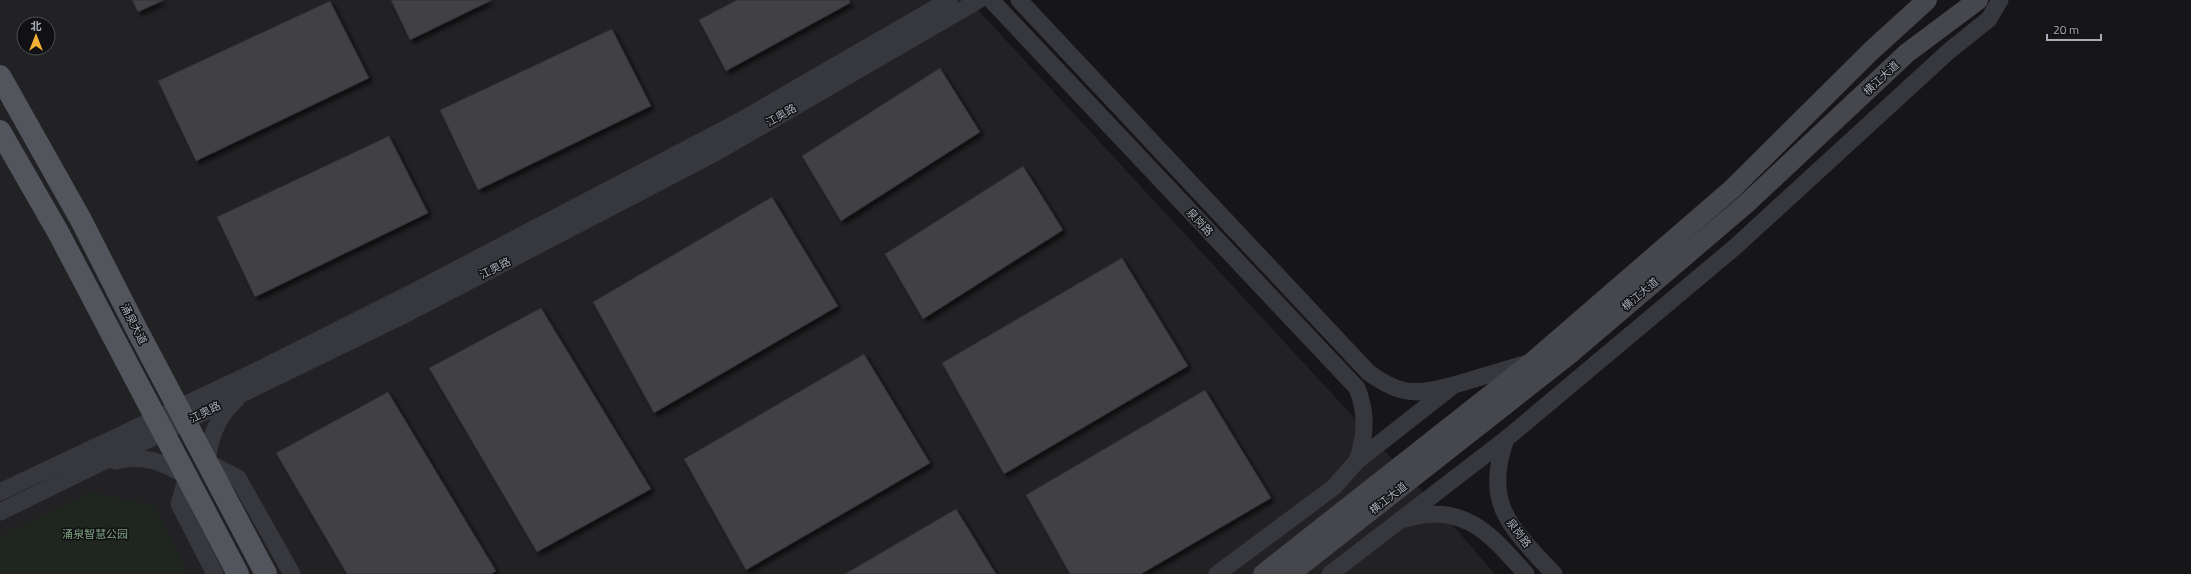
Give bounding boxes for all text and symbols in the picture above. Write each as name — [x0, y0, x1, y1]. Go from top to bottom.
north arrow — [16, 16, 56, 56]
scale bar — [2047, 16, 2101, 42]
text: 北 — [31, 18, 42, 34]
text: 20 m — [2053, 20, 2079, 39]
street label: 横江大道 — [1859, 57, 1903, 99]
street label: 江奥路 — [763, 100, 799, 130]
street label: 泉岗路 — [1183, 204, 1217, 240]
street label: 江奥路 — [477, 253, 513, 283]
street label: 横江大道 — [1618, 274, 1662, 314]
street label: 涌泉大道 — [117, 301, 151, 347]
street label: 江奥路 — [187, 397, 223, 427]
street label: 横江大道 — [1366, 478, 1410, 518]
street label: 泉岗路 — [1503, 515, 1535, 551]
park label: 涌泉智慧公园 — [62, 526, 128, 542]

